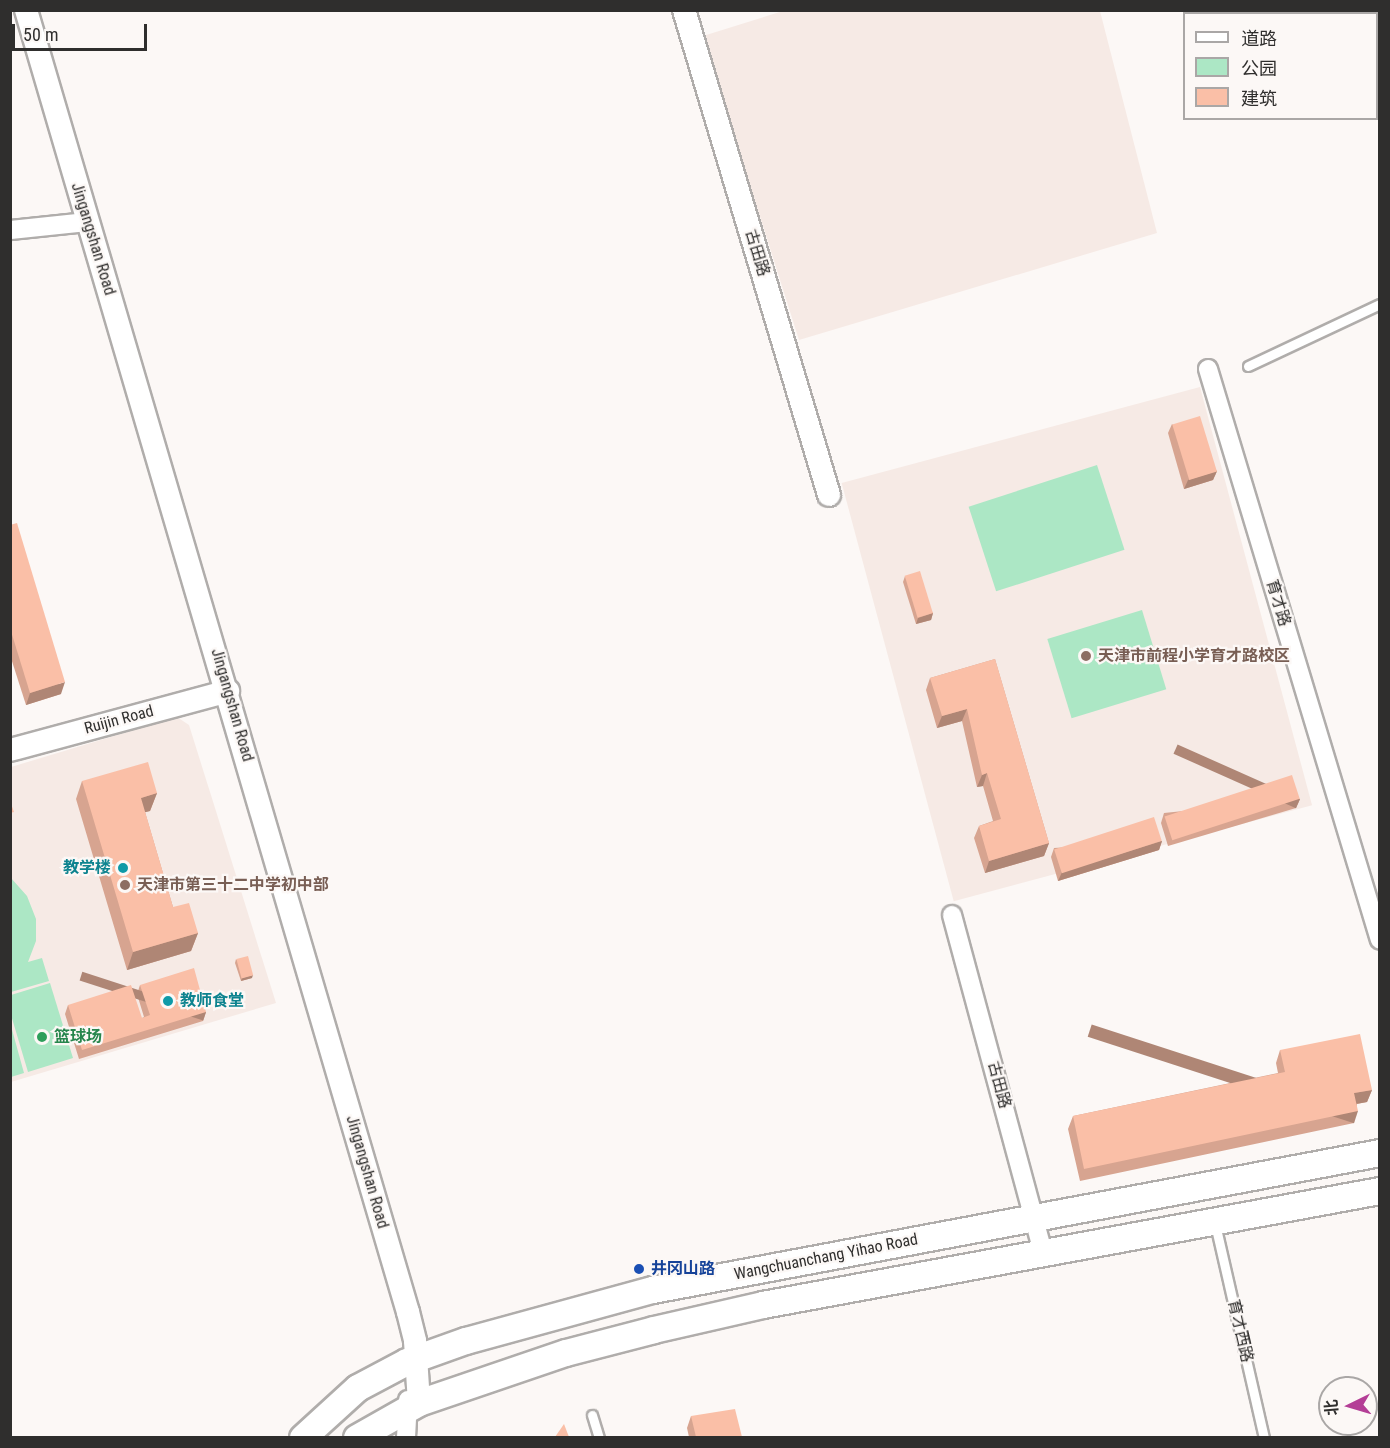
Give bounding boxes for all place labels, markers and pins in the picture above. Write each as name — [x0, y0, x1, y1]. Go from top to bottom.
place label: 天津市前程小学育才路校区 — [1098, 646, 1290, 666]
marker: 天津市前程小学育才路校区 — [1079, 649, 1093, 663]
place label: 教学楼 — [63, 858, 111, 878]
marker: 教学楼 — [116, 861, 130, 875]
place label: 天津市第三十二中学初中部 — [137, 875, 329, 895]
marker: 天津市第三十二中学初中部 — [118, 878, 132, 892]
place label: 教师食堂 — [180, 991, 244, 1011]
marker: 教师食堂 — [161, 994, 175, 1008]
place label: 篮球场 — [54, 1027, 102, 1047]
marker: 篮球场 — [35, 1030, 49, 1044]
place label: 井冈山路 — [651, 1259, 715, 1279]
marker: 井冈山路 — [632, 1262, 646, 1276]

